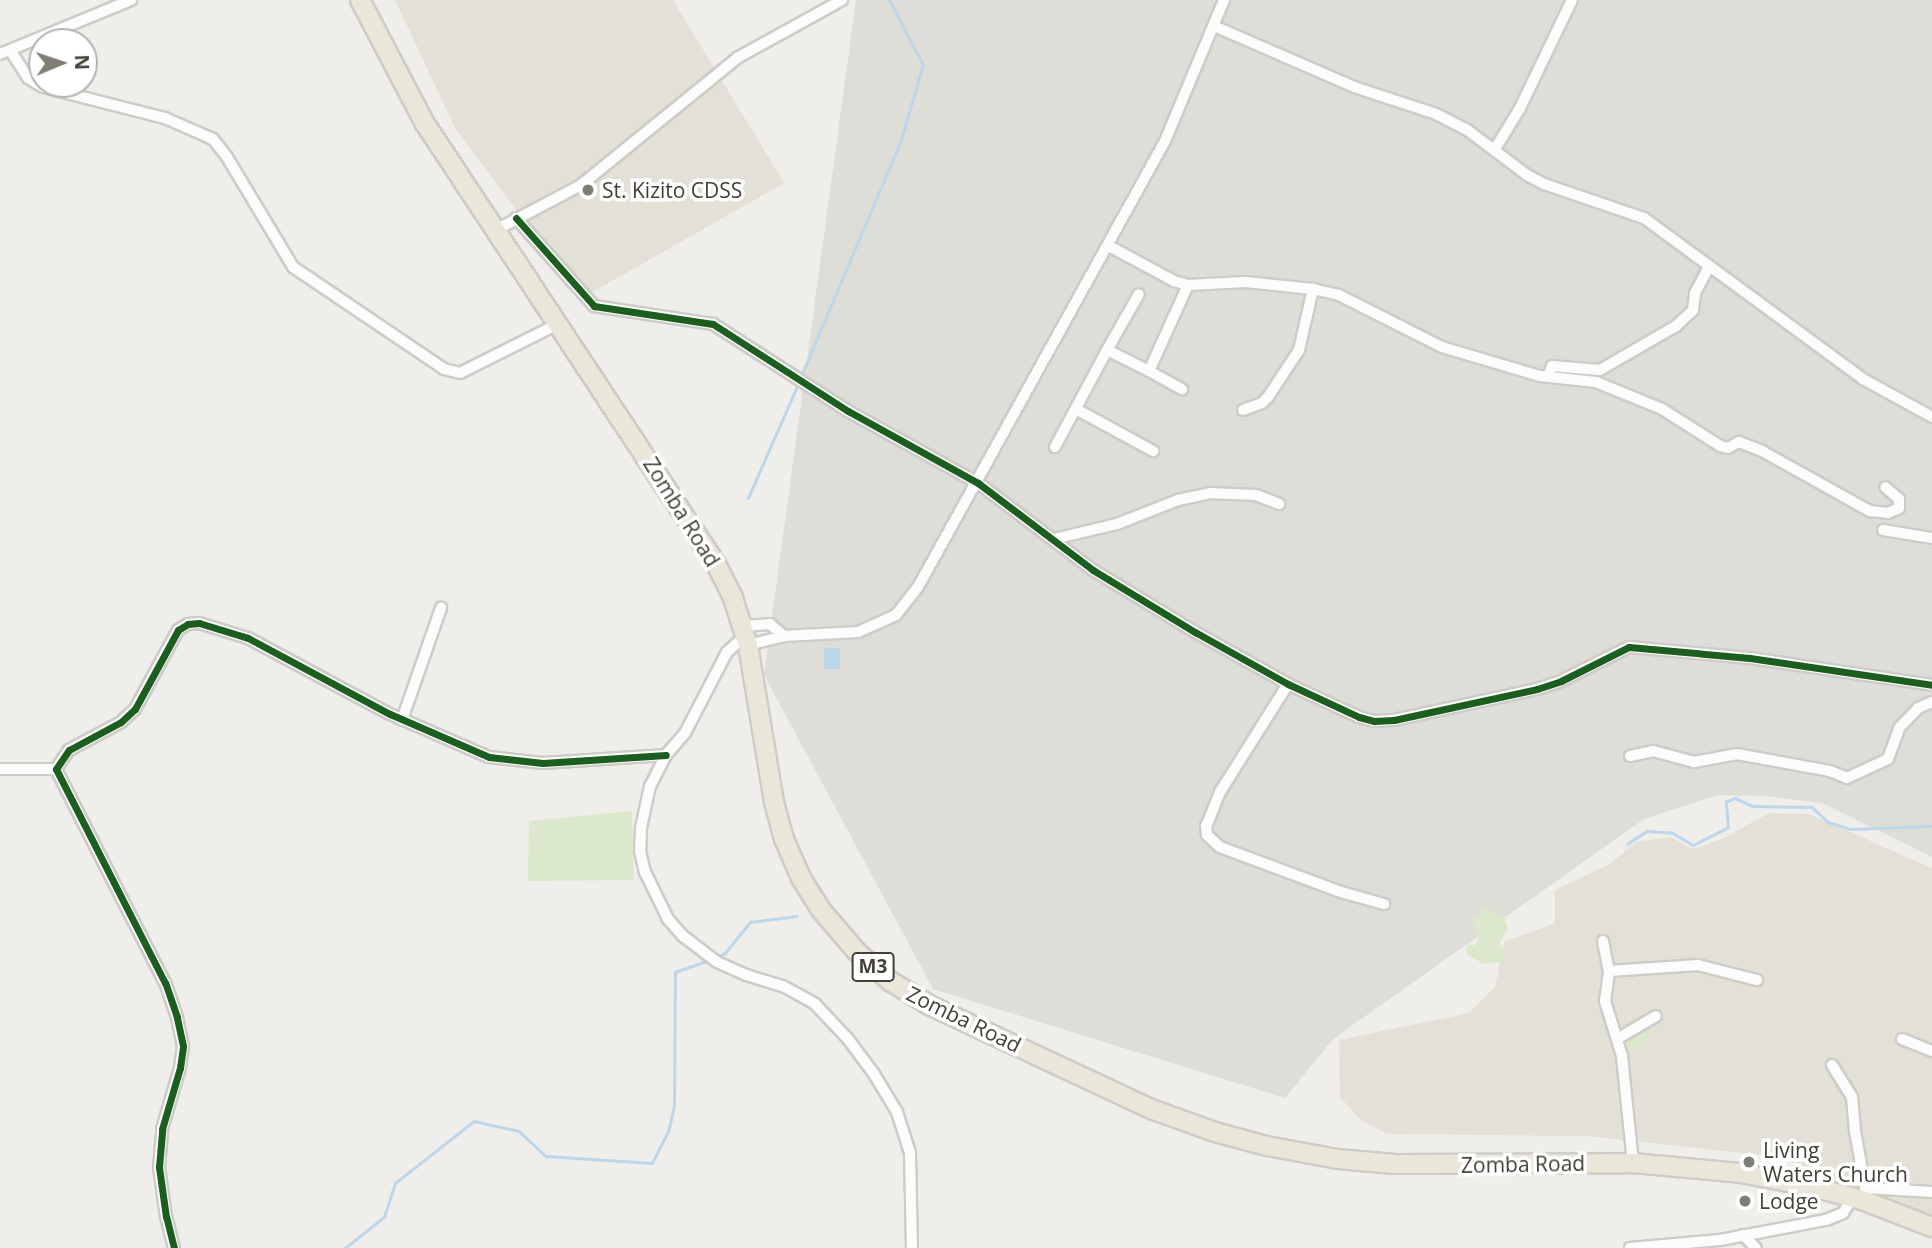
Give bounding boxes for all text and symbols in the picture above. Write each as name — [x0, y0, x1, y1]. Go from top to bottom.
north arrow — [28, 28, 98, 98]
text: N — [69, 54, 95, 71]
place label: St. Kizito CDSS — [602, 177, 742, 203]
marker: St. Kizito CDSS — [580, 182, 596, 198]
street label: Zomba Road — [638, 453, 726, 571]
road number: M3 — [850, 951, 896, 982]
street label: Zomba Road — [903, 980, 1025, 1058]
place label: Living Waters Church — [1763, 1137, 1908, 1187]
street label: Zomba Road — [1461, 1150, 1585, 1178]
marker: Living Waters Church — [1741, 1154, 1757, 1170]
place label: Lodge — [1759, 1188, 1819, 1214]
marker: Lodge — [1737, 1193, 1753, 1209]

